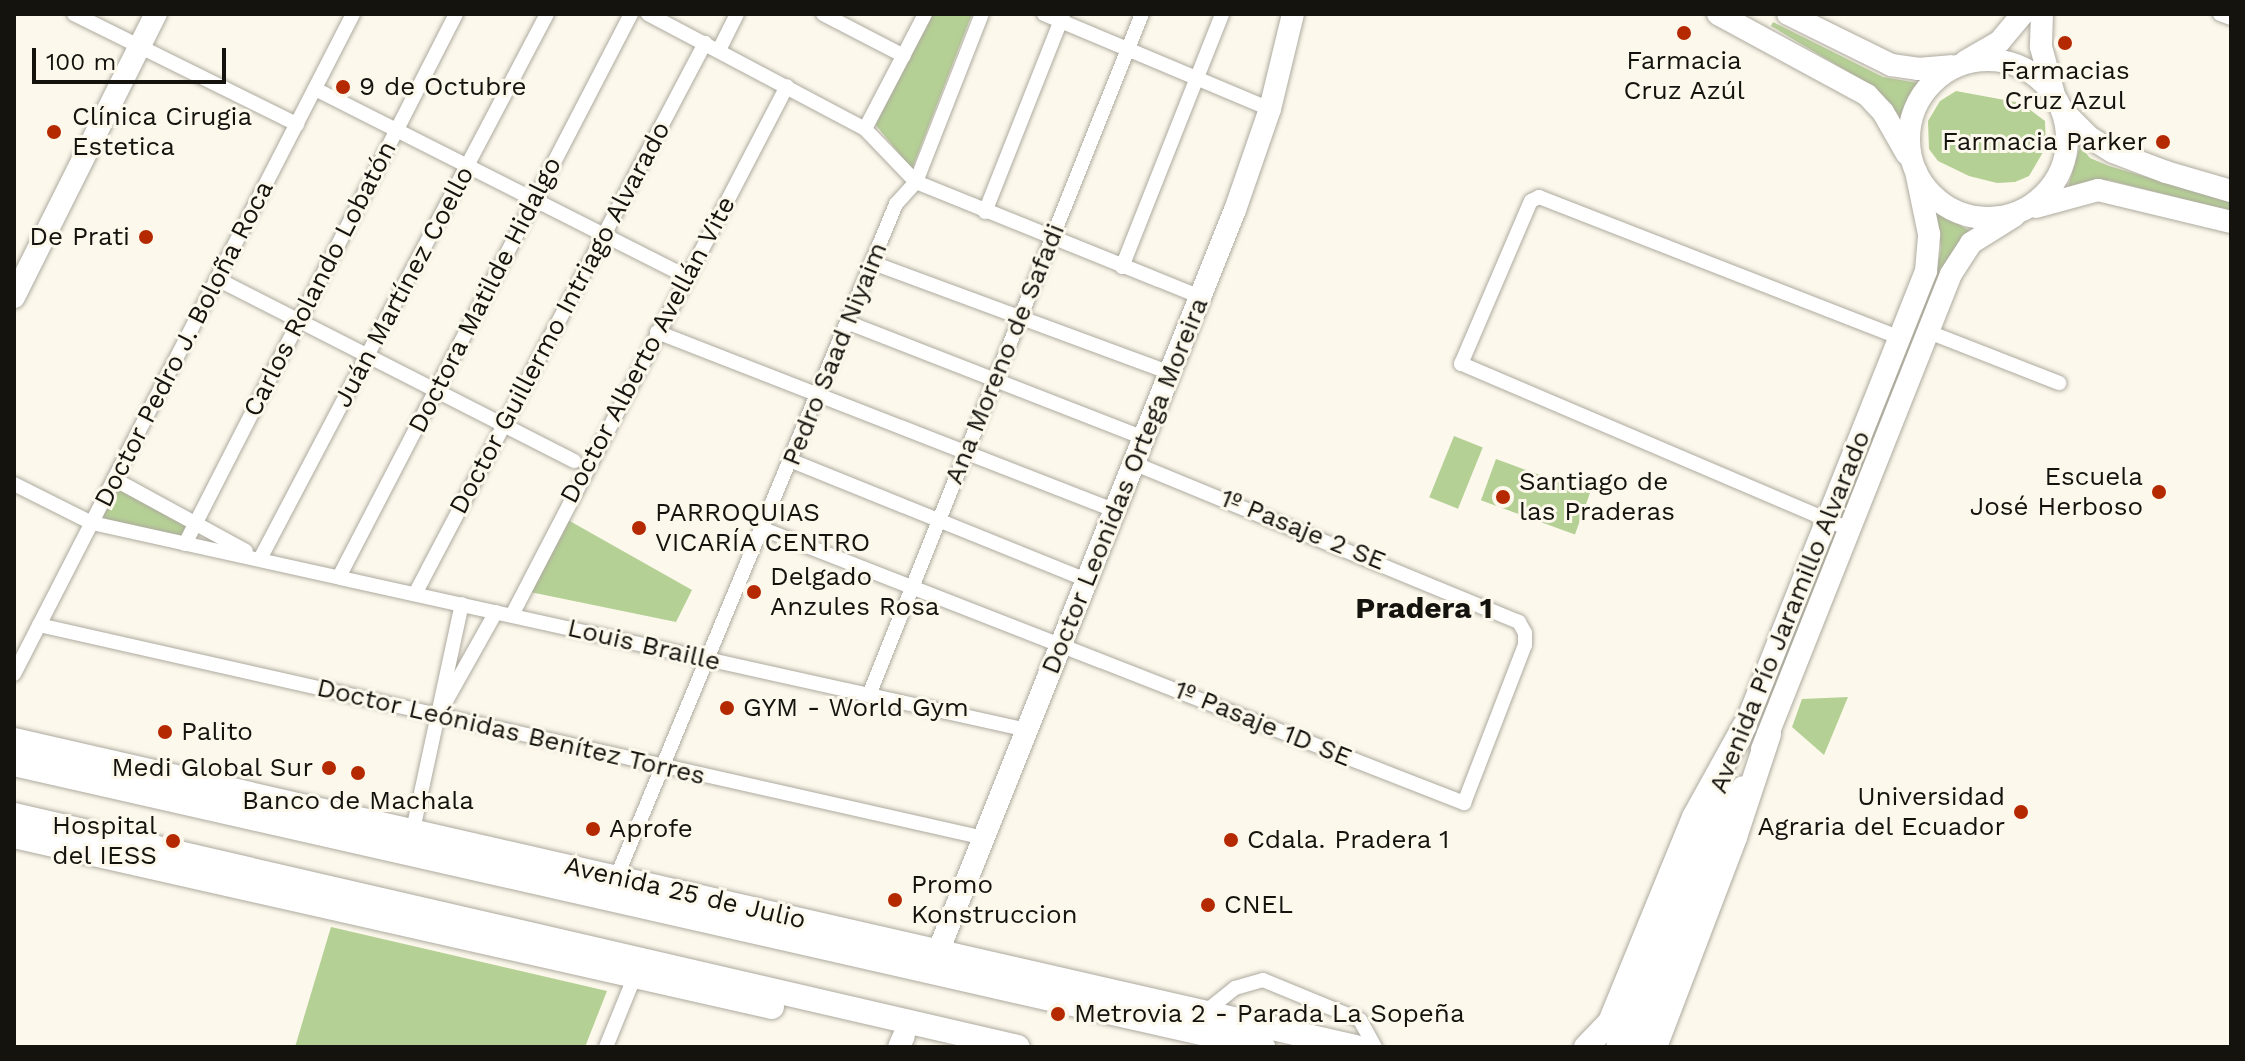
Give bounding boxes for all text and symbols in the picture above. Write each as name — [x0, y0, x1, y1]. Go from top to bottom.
marker: Farmacia Cruz Azúl — [1675, 24, 1693, 42]
scale bar — [36, 32, 230, 82]
marker: Farmacias Cruz Azul — [2056, 34, 2074, 52]
place label: Farmacia Cruz Azúl — [1623, 45, 1745, 106]
text: 100 m — [46, 48, 116, 76]
place label: Farmacias Cruz Azul — [2000, 55, 2130, 116]
place label: 9 de Octubre — [359, 71, 527, 103]
marker: 9 de Octubre — [334, 78, 352, 96]
place label: Clínica Cirugia Estetica — [72, 101, 253, 162]
street label: Doctor Guillermo Intriago Alvarado — [443, 116, 677, 520]
marker: Clínica Cirugia Estetica — [43, 121, 65, 143]
place label: Farmacia Parker — [1942, 126, 2147, 158]
marker: Farmacia Parker — [2154, 133, 2172, 151]
street label: Carlos Rolando Lobatón — [237, 136, 403, 422]
street label: Doctora Matilde Hidalgo — [402, 152, 568, 438]
street label: Juán Martínez Coello — [327, 161, 481, 413]
street label: Doctor Pedro J. Boloña Roca — [87, 175, 281, 513]
street label: Doctor Alberto Avellán Vite — [553, 190, 743, 510]
street label: Ana Moreno de Safadi — [938, 219, 1072, 489]
place label: De Prati — [29, 221, 130, 253]
marker: De Prati — [137, 228, 155, 246]
street label: Pedro Saad Niyaim — [776, 238, 894, 470]
street label: Doctor Leonidas Ortega Moreira — [1035, 293, 1215, 679]
street label: Avenida Pío Jaramillo Alvarado — [1702, 425, 1878, 799]
place label: Escuela José Herboso — [1970, 461, 2143, 522]
place label: Santiago de las Praderas — [1519, 466, 1675, 528]
street label: 1º Pasaje 2 SE — [1216, 483, 1390, 577]
marker: Escuela José Herboso — [2150, 483, 2168, 501]
marker: Santiago de las Praderas — [1494, 488, 1512, 506]
place label: PARROQUIAS VICARÍA CENTRO — [655, 497, 871, 558]
marker: PARROQUIAS VICARÍA CENTRO — [630, 519, 648, 537]
place label: Delgado Anzules Rosa — [770, 561, 940, 622]
marker: Delgado Anzules Rosa — [745, 583, 763, 601]
district label: Pradera 1 — [1355, 590, 1493, 626]
street label: Louis Braille — [564, 612, 724, 678]
street label: Doctor Leónidas Benítez Torres — [313, 672, 709, 792]
street label: 1º Pasaje 1D SE — [1169, 674, 1357, 774]
place label: GYM - World Gym — [743, 692, 969, 724]
marker: GYM - World Gym — [718, 699, 736, 717]
place label: Palito — [181, 716, 253, 748]
marker: Palito — [156, 723, 174, 741]
place label: Medi Global Sur — [111, 752, 313, 784]
marker: Medi Global Sur — [320, 759, 338, 777]
marker: Banco de Machala — [349, 764, 367, 782]
place label: Universidad Agraria del Ecuador — [1756, 781, 2005, 842]
place label: Banco de Machala — [242, 785, 474, 817]
marker: Universidad Agraria del Ecuador — [2012, 803, 2030, 821]
place label: Hospital del IESS — [51, 810, 157, 872]
place label: Aprofe — [609, 813, 693, 845]
marker: Aprofe — [584, 820, 602, 838]
place label: Cdala. Pradera 1 — [1247, 824, 1450, 856]
marker: Cdala. Pradera 1 — [1222, 831, 1240, 849]
marker: Hospital del IESS — [164, 832, 182, 850]
street label: Avenida 25 de Julio — [561, 850, 809, 936]
place label: Promo Konstruccion — [911, 869, 1078, 930]
place label: CNEL — [1224, 889, 1293, 921]
marker: Promo Konstruccion — [886, 891, 904, 909]
marker: CNEL — [1199, 896, 1217, 914]
place label: Metrovia 2 - Parada La Sopeña — [1074, 998, 1466, 1030]
marker: Metrovia 2 - Parada La Sopeña — [1049, 1005, 1067, 1023]

